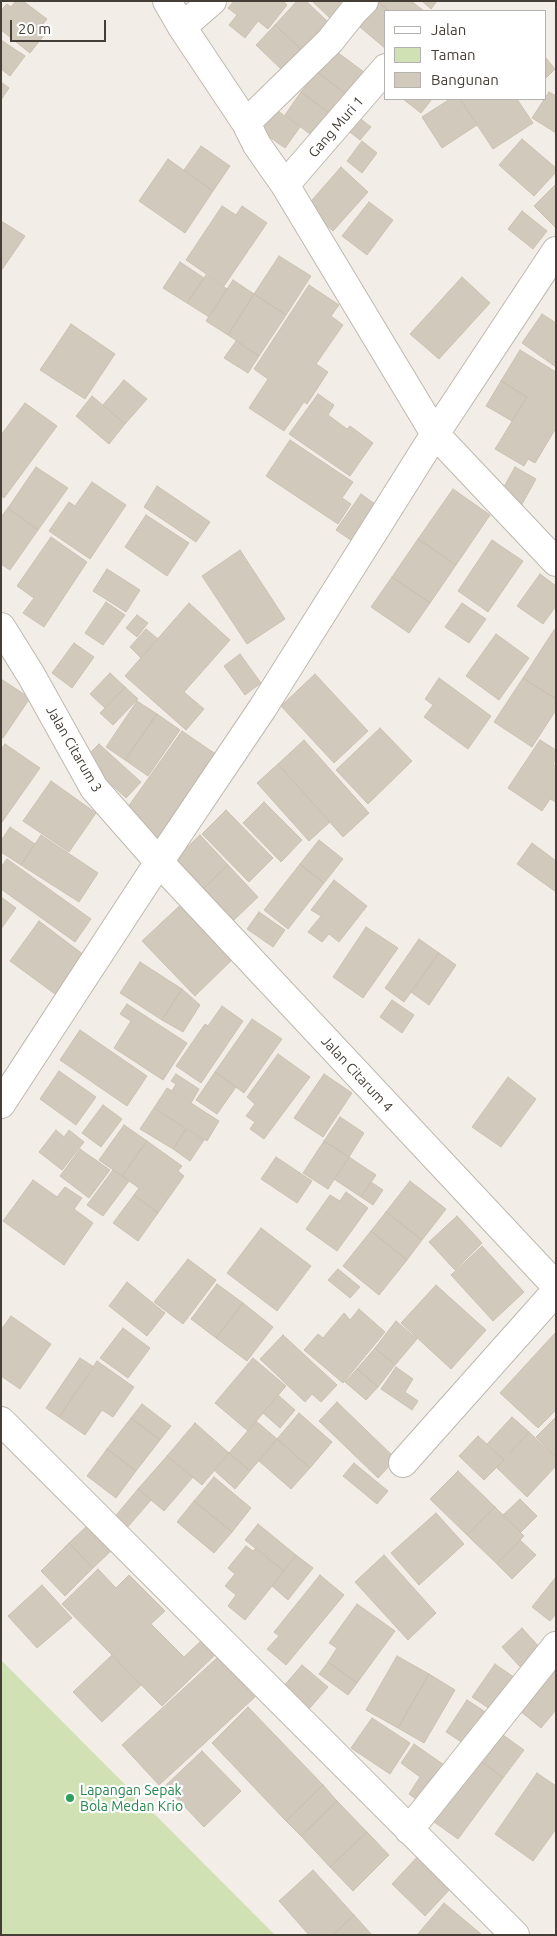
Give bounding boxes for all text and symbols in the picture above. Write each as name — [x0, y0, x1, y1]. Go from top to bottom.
scale bar — [12, 10, 109, 42]
legend — [384, 10, 547, 100]
text: 20 m — [18, 20, 51, 37]
text: Jalan — [431, 21, 466, 38]
text: Taman — [431, 46, 476, 63]
text: Bangunan — [431, 71, 499, 88]
street label: Gang Muri 1 — [305, 93, 367, 161]
street label: Jalan Citarum 3 — [42, 703, 106, 795]
street label: Jalan Citarum 4 — [318, 1033, 396, 1115]
place label: Lapangan Sepak Bola Medan Krio — [80, 1782, 183, 1814]
marker: Lapangan Sepak Bola Medan Krio — [64, 1792, 76, 1804]

